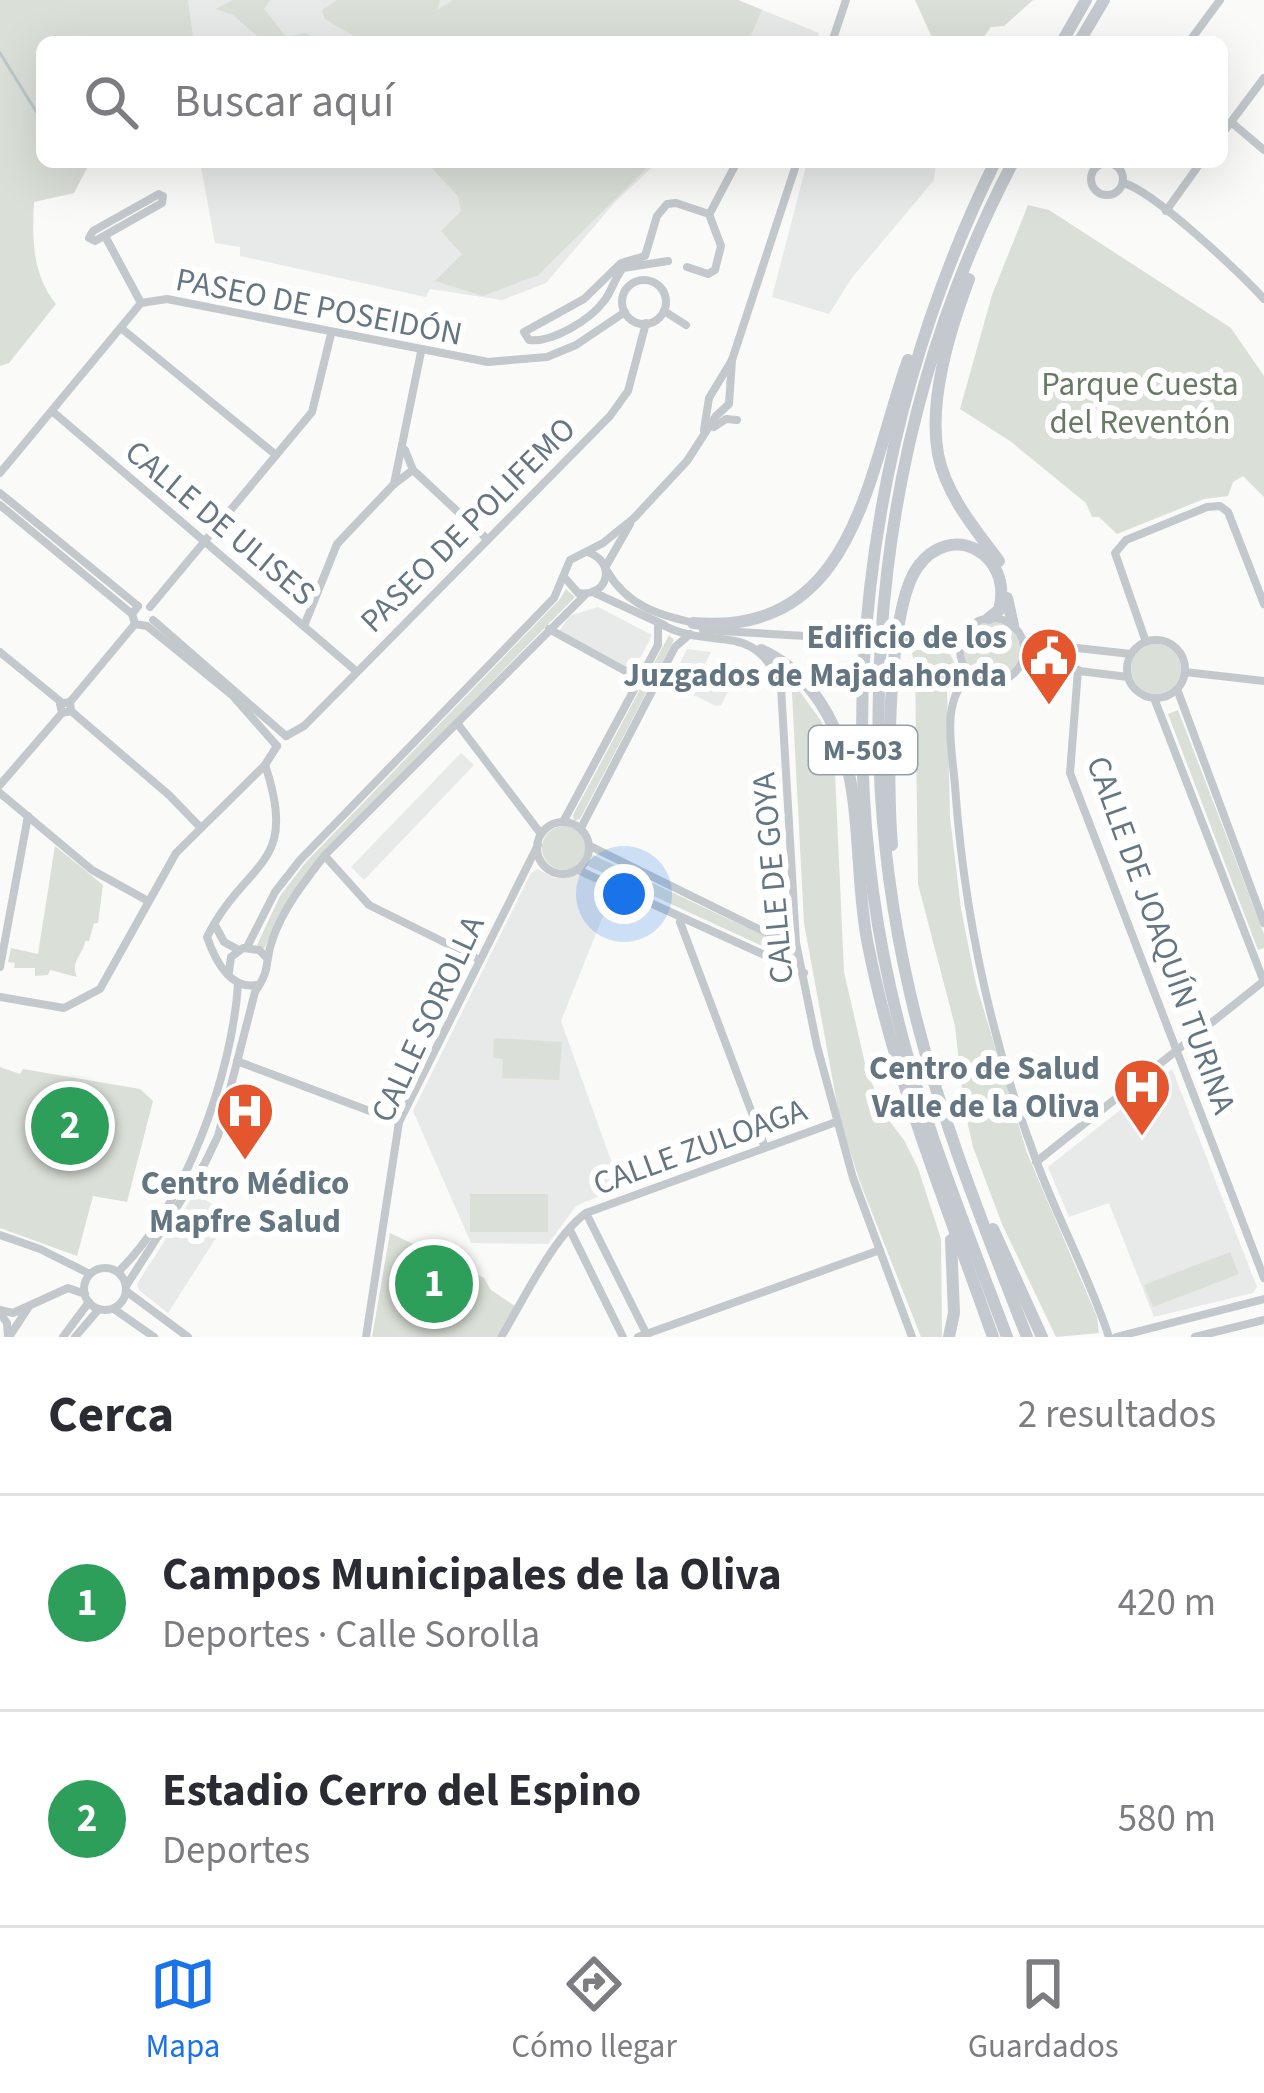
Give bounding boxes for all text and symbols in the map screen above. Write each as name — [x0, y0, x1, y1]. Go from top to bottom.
search box — [36, 36, 1228, 168]
icon: search — [78, 69, 144, 135]
text: Buscar aquí — [174, 70, 394, 134]
street label: PASEO DE POSEIDÓN — [172, 256, 466, 358]
park label: Parque Cuesta del Reventón — [1041, 361, 1239, 446]
street label: PASEO DE POLIFEMO — [350, 407, 586, 643]
street label: CALLE DE ULISES — [115, 429, 325, 617]
place label: Edificio de los Juzgados de Majadahonda — [623, 614, 1007, 699]
public building icon: Edificio de los Juzgados de Majadahonda — [1018, 625, 1080, 707]
road number: M-503 — [809, 726, 917, 774]
street label: CALLE DE JOAQUÍN TURINA — [1074, 750, 1248, 1121]
street label: CALLE DE GOYA — [740, 770, 806, 986]
your location — [594, 864, 654, 924]
street label: CALLE SOROLLA — [360, 908, 496, 1130]
place label: Centro de Salud Valle de la Oliva — [869, 1045, 1100, 1130]
hospital icon: Centro de Salud Valle de la Oliva — [1111, 1056, 1173, 1138]
hospital icon: Centro Médico Mapfre Salud — [214, 1080, 276, 1162]
pin: 2 — [31, 1081, 109, 1171]
street label: CALLE ZULOAGA — [587, 1087, 813, 1207]
place label: Centro Médico Mapfre Salud — [141, 1160, 349, 1245]
pin: 1 — [395, 1239, 473, 1329]
text: Cerca — [48, 1379, 174, 1451]
text: 2 resultados — [1018, 1387, 1216, 1443]
text: Campos Municipales de la Oliva — [162, 1543, 782, 1607]
text: 1 — [77, 1575, 97, 1631]
text: 420 m — [1118, 1575, 1216, 1631]
text: Deportes · Calle Sorolla — [162, 1607, 540, 1663]
text: Estadio Cerro del Espino — [162, 1759, 641, 1823]
text: 2 — [77, 1791, 97, 1847]
text: 580 m — [1118, 1791, 1216, 1847]
text: Deportes — [162, 1823, 310, 1879]
tab: Mapa — [145, 1951, 221, 2070]
tab: Cómo llegar — [511, 1951, 677, 2070]
tab: Guardados — [968, 1951, 1119, 2070]

